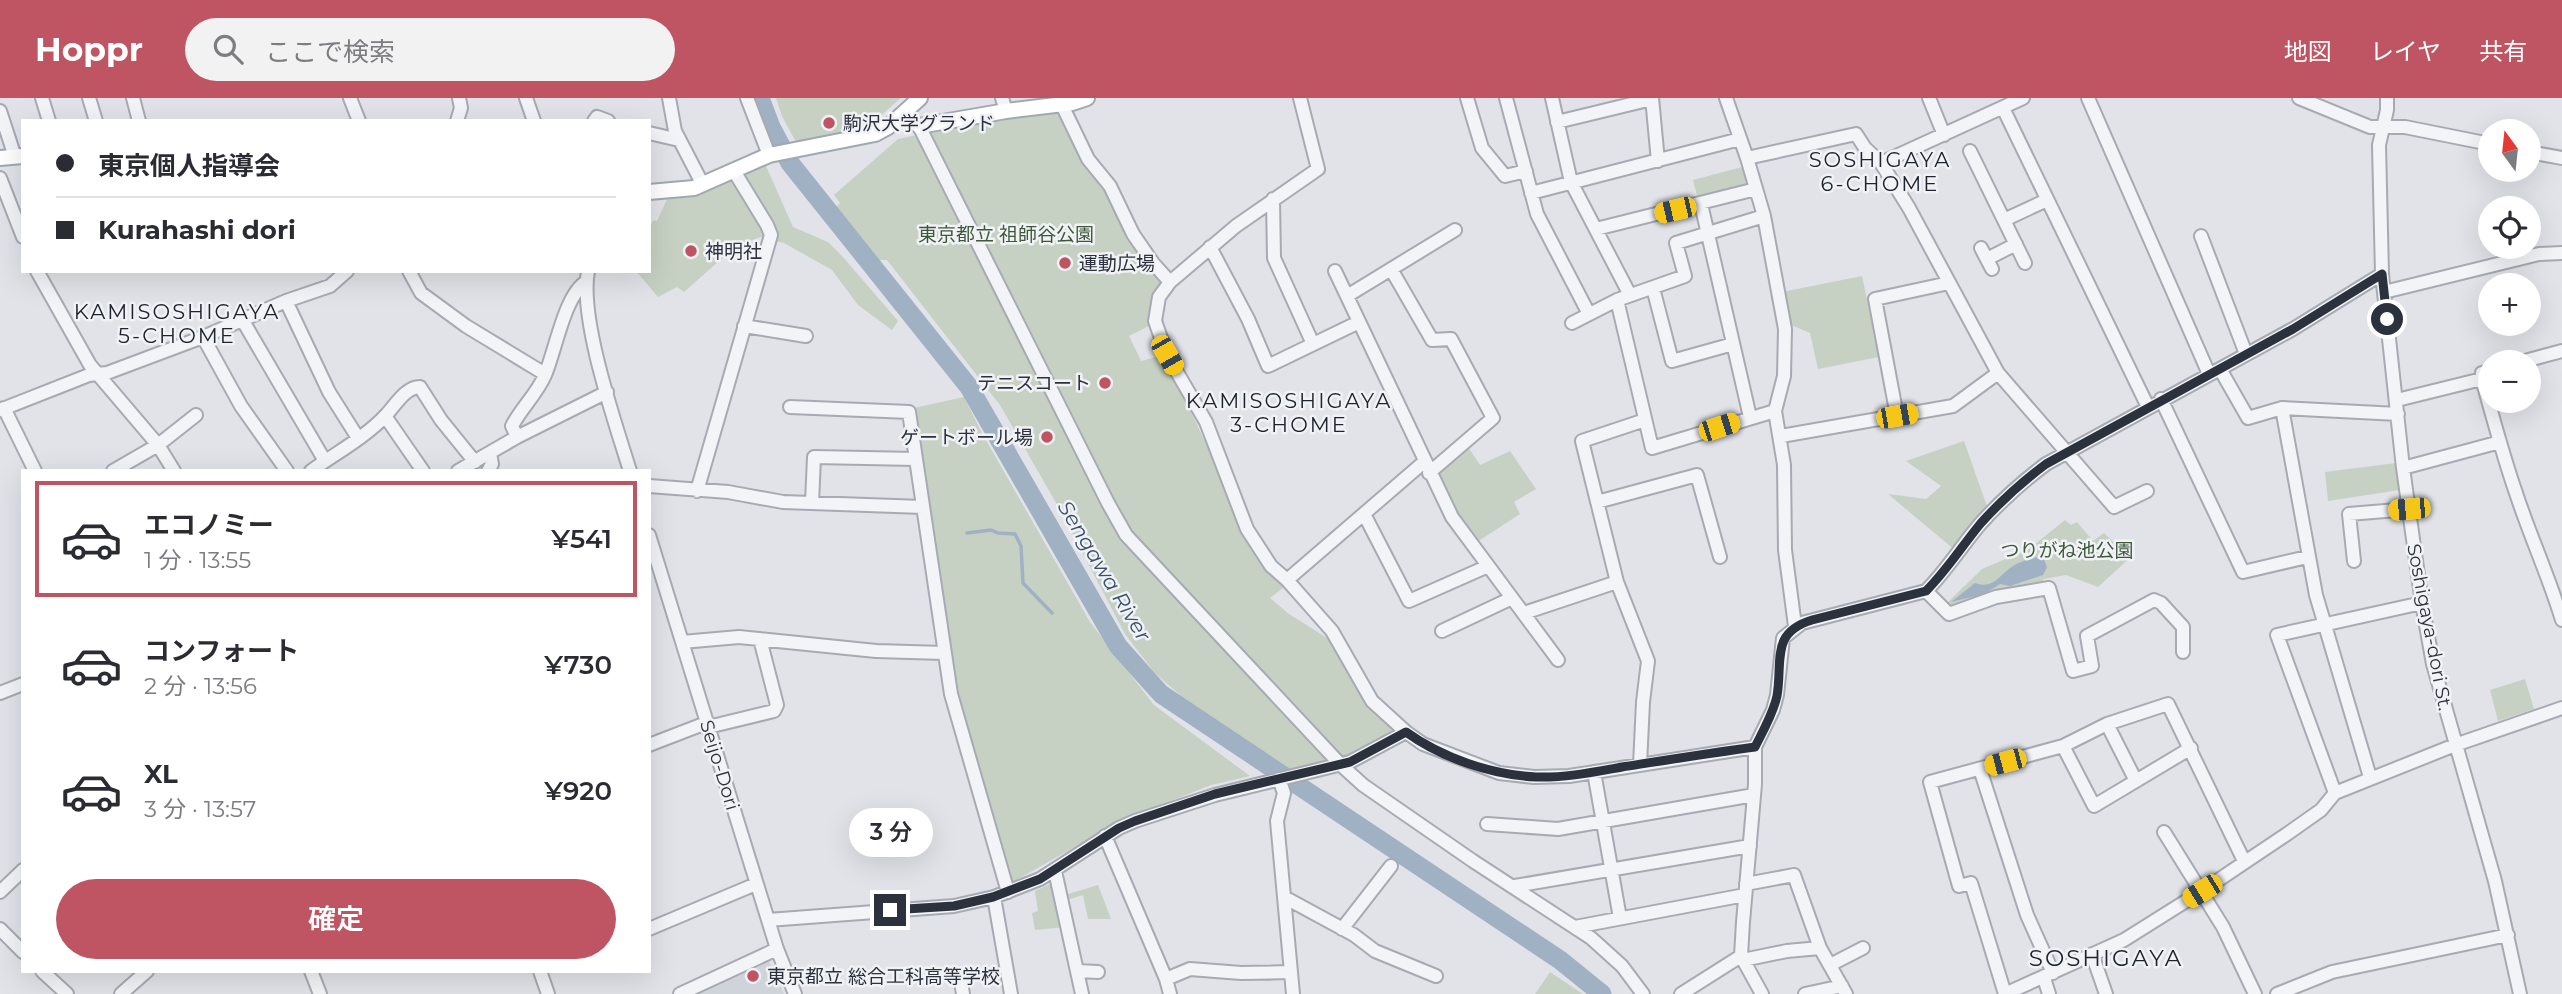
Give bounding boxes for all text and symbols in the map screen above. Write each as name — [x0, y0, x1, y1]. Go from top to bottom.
search box — [185, 18, 675, 81]
text: Hoppr — [35, 29, 143, 69]
icon: search — [209, 30, 247, 68]
text: ここで検索 — [265, 36, 395, 68]
text: 地図 — [2284, 37, 2332, 66]
text: レイヤ — [2370, 37, 2441, 66]
text: 共有 — [2479, 37, 2527, 66]
place label: 駒沢大学グランド — [843, 112, 995, 135]
marker: 駒沢大学グランド — [821, 115, 837, 131]
north arrow — [2478, 119, 2541, 182]
map controls — [2478, 119, 2541, 413]
district label: SOSHIGAYA 6-CHOME — [1809, 147, 1951, 196]
text: 東京個人指導会 — [98, 150, 280, 182]
car — [1653, 195, 1698, 225]
button: locate — [2478, 196, 2541, 259]
text: Kurahashi dori — [98, 214, 296, 246]
park label: 東京都立 祖師谷公園 — [918, 223, 1094, 246]
place label: 神明社 — [705, 240, 762, 263]
marker: 神明社 — [683, 243, 699, 259]
place label: 運動広場 — [1079, 252, 1155, 275]
marker: 運動広場 — [1057, 255, 1073, 271]
button: + — [2478, 273, 2541, 336]
district label: KAMISOSHIGAYA 5-CHOME — [74, 299, 280, 348]
route start — [2371, 303, 2403, 335]
car — [1148, 332, 1187, 378]
button: − — [2478, 350, 2541, 413]
place label: テニスコート — [977, 372, 1091, 395]
marker: テニスコート — [1097, 375, 1113, 391]
district label: KAMISOSHIGAYA 3-CHOME — [1186, 388, 1392, 437]
car — [1875, 402, 1920, 430]
car — [1696, 411, 1743, 443]
place label: ゲートボール場 — [900, 426, 1033, 449]
marker: ゲートボール場 — [1039, 429, 1055, 445]
water label: Sengawa River — [1053, 496, 1156, 646]
car — [2388, 497, 2431, 521]
icon: car — [60, 508, 123, 571]
text: エコノミー — [144, 509, 274, 541]
text: ¥541 — [551, 523, 612, 555]
park label: つりがね池公園 — [2000, 539, 2134, 562]
street label: Soshigaya-dori St. — [2402, 542, 2457, 712]
text: 1 分 · 13:55 — [144, 546, 251, 574]
icon: car — [60, 634, 123, 697]
text: コンフォート — [144, 635, 299, 667]
text: ¥730 — [544, 649, 612, 681]
text: 2 分 · 13:56 — [144, 672, 257, 700]
street label: Seijo-Dori — [695, 717, 744, 813]
car — [1982, 746, 2029, 778]
text: XL — [144, 758, 178, 790]
icon: car — [60, 760, 123, 823]
text: ¥920 — [544, 775, 612, 807]
text: 3 分 · 13:57 — [144, 795, 256, 823]
callout: 3 分 — [848, 808, 932, 858]
text: 3 分 — [870, 818, 912, 846]
car — [2179, 871, 2226, 911]
button: 確定 — [56, 879, 616, 959]
route end — [874, 894, 906, 926]
district label: SOSHIGAYA — [2029, 944, 2183, 972]
place label: 東京都立 総合工科高等学校 — [767, 965, 1000, 988]
marker: 東京都立 総合工科高等学校 — [745, 968, 761, 984]

